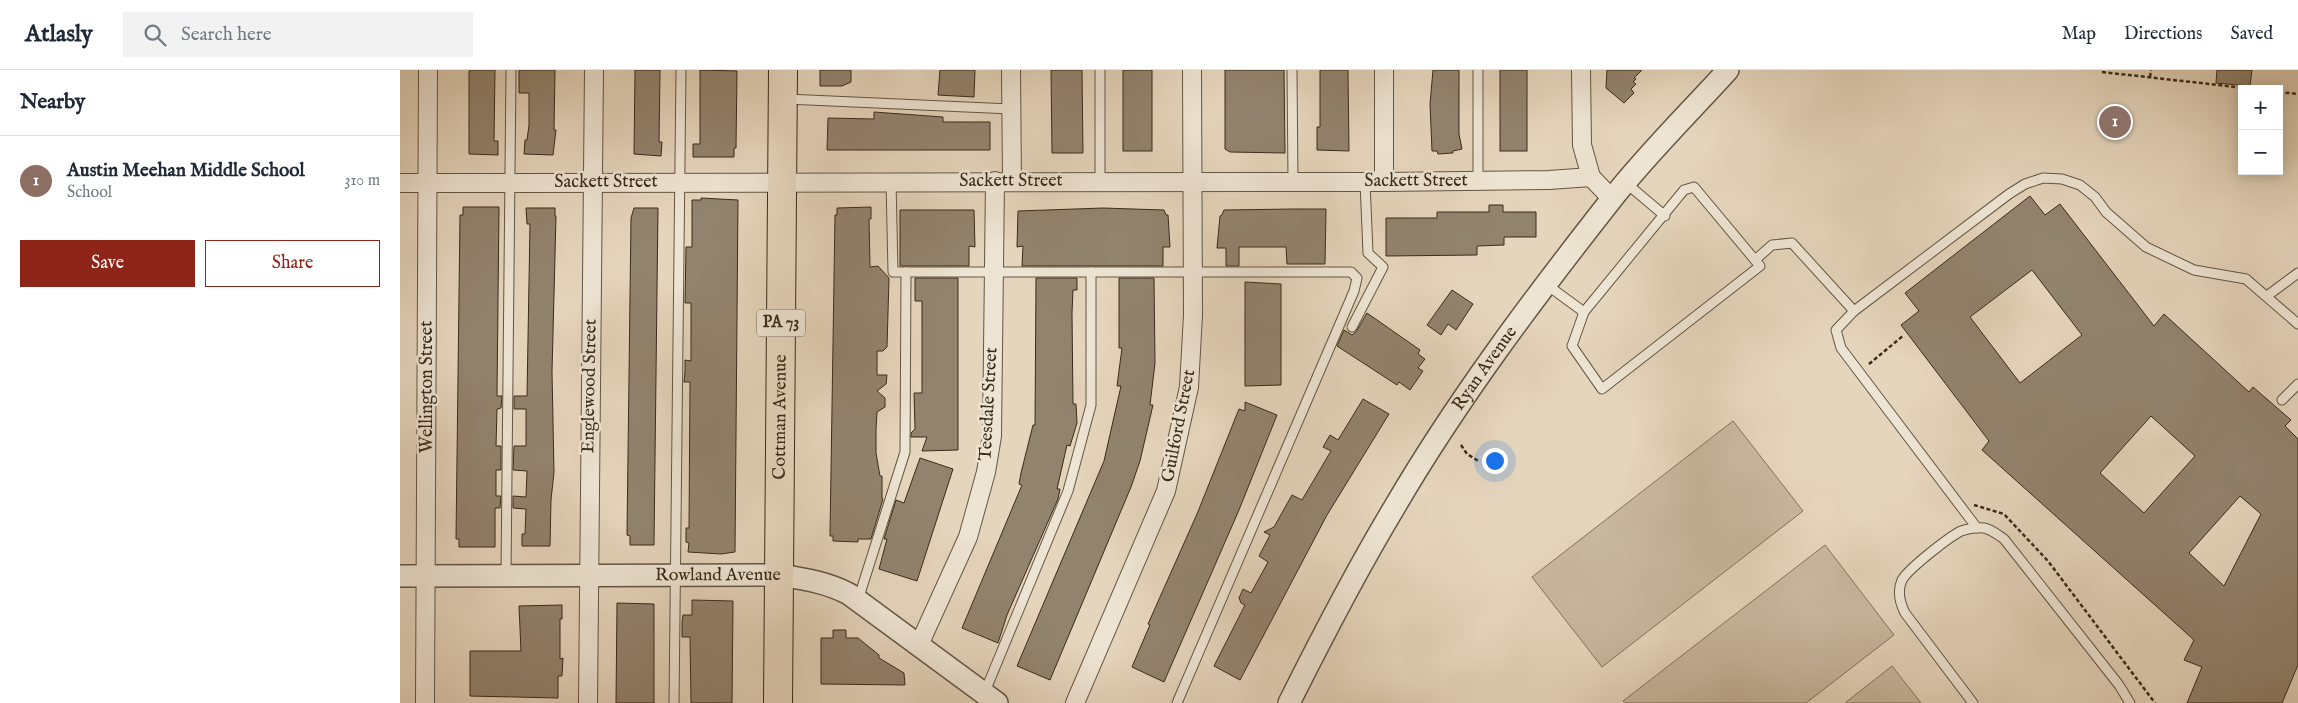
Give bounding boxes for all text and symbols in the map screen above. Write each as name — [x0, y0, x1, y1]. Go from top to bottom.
search box — [123, 12, 473, 57]
text: Atlasly — [25, 19, 93, 50]
icon: search — [141, 21, 169, 49]
text: Search here — [181, 23, 271, 47]
text: Map — [2062, 23, 2096, 46]
text: Directions — [2124, 23, 2202, 46]
text: Saved — [2230, 23, 2273, 46]
map controls — [2238, 85, 2283, 175]
button: + — [2238, 85, 2283, 130]
text: Nearby — [20, 89, 85, 116]
pin: 1 — [2099, 103, 2131, 141]
button: − — [2238, 130, 2283, 175]
text: Austin Meehan Middle School — [67, 159, 305, 183]
street label: Sackett Street — [959, 170, 1063, 193]
street label: Sackett Street — [1364, 170, 1468, 193]
text: 1 — [33, 171, 39, 191]
text: 310 m — [344, 171, 380, 191]
street label: Sackett Street — [554, 171, 658, 194]
text: School — [67, 183, 112, 203]
button: Save — [20, 240, 195, 287]
button: Share — [205, 240, 380, 287]
road number: PA 73 — [757, 310, 805, 336]
street label: Englewood Street — [577, 319, 603, 453]
street label: Wellington Street — [416, 321, 439, 453]
street label: Ryan Avenue — [1447, 322, 1522, 415]
street label: Teesdale Street — [975, 347, 1003, 461]
street label: Cottman Avenue — [768, 354, 792, 480]
street label: Guilford Street — [1157, 368, 1201, 484]
your location — [1482, 448, 1508, 474]
street label: Rowland Avenue — [655, 563, 781, 587]

